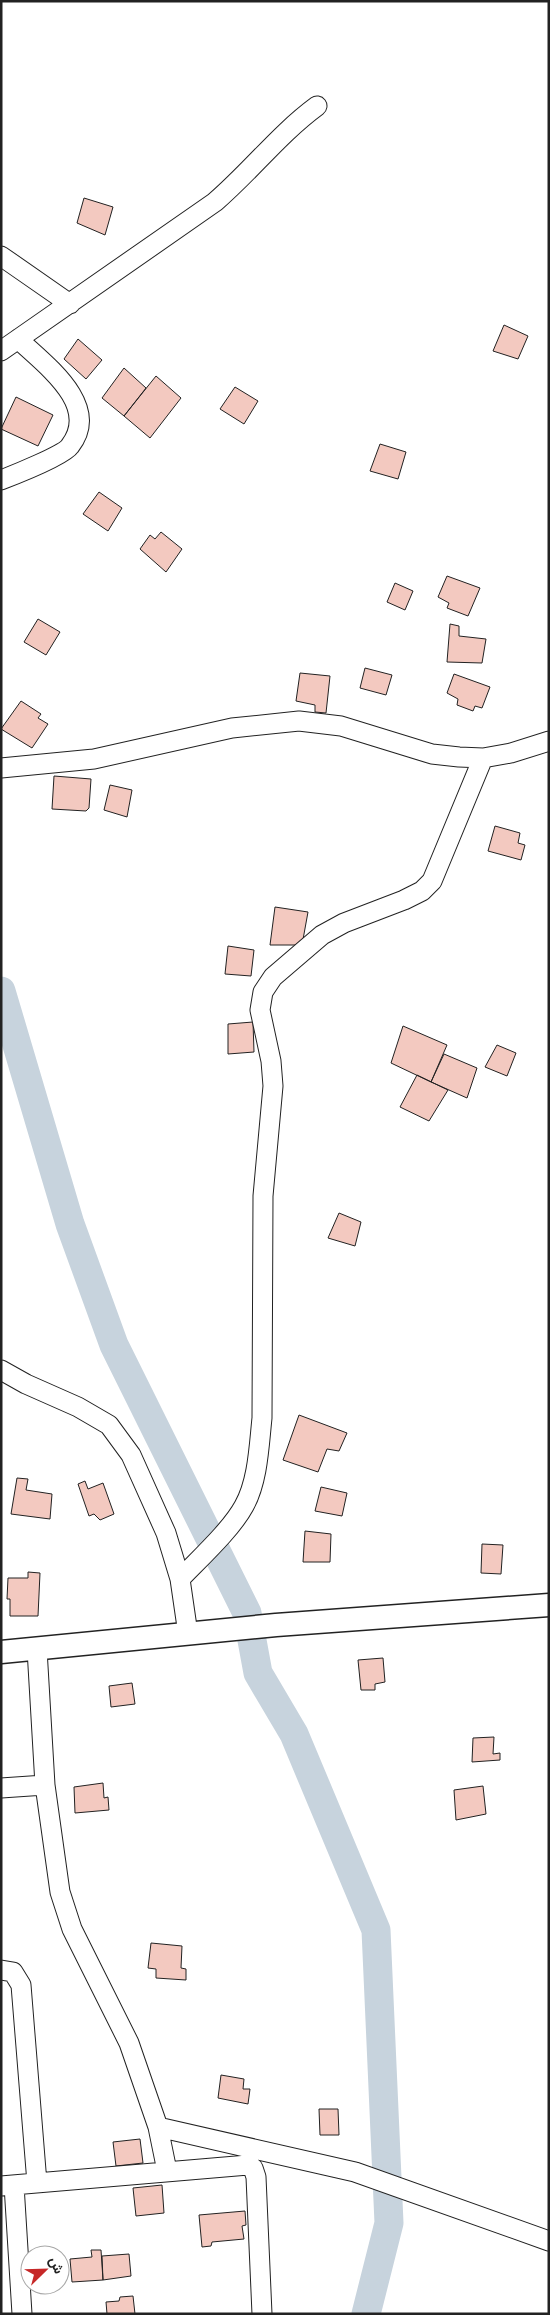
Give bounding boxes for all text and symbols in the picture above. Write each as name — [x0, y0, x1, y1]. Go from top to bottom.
north arrow — [20, 2245, 70, 2295]
text: ش — [45, 2253, 70, 2276]

